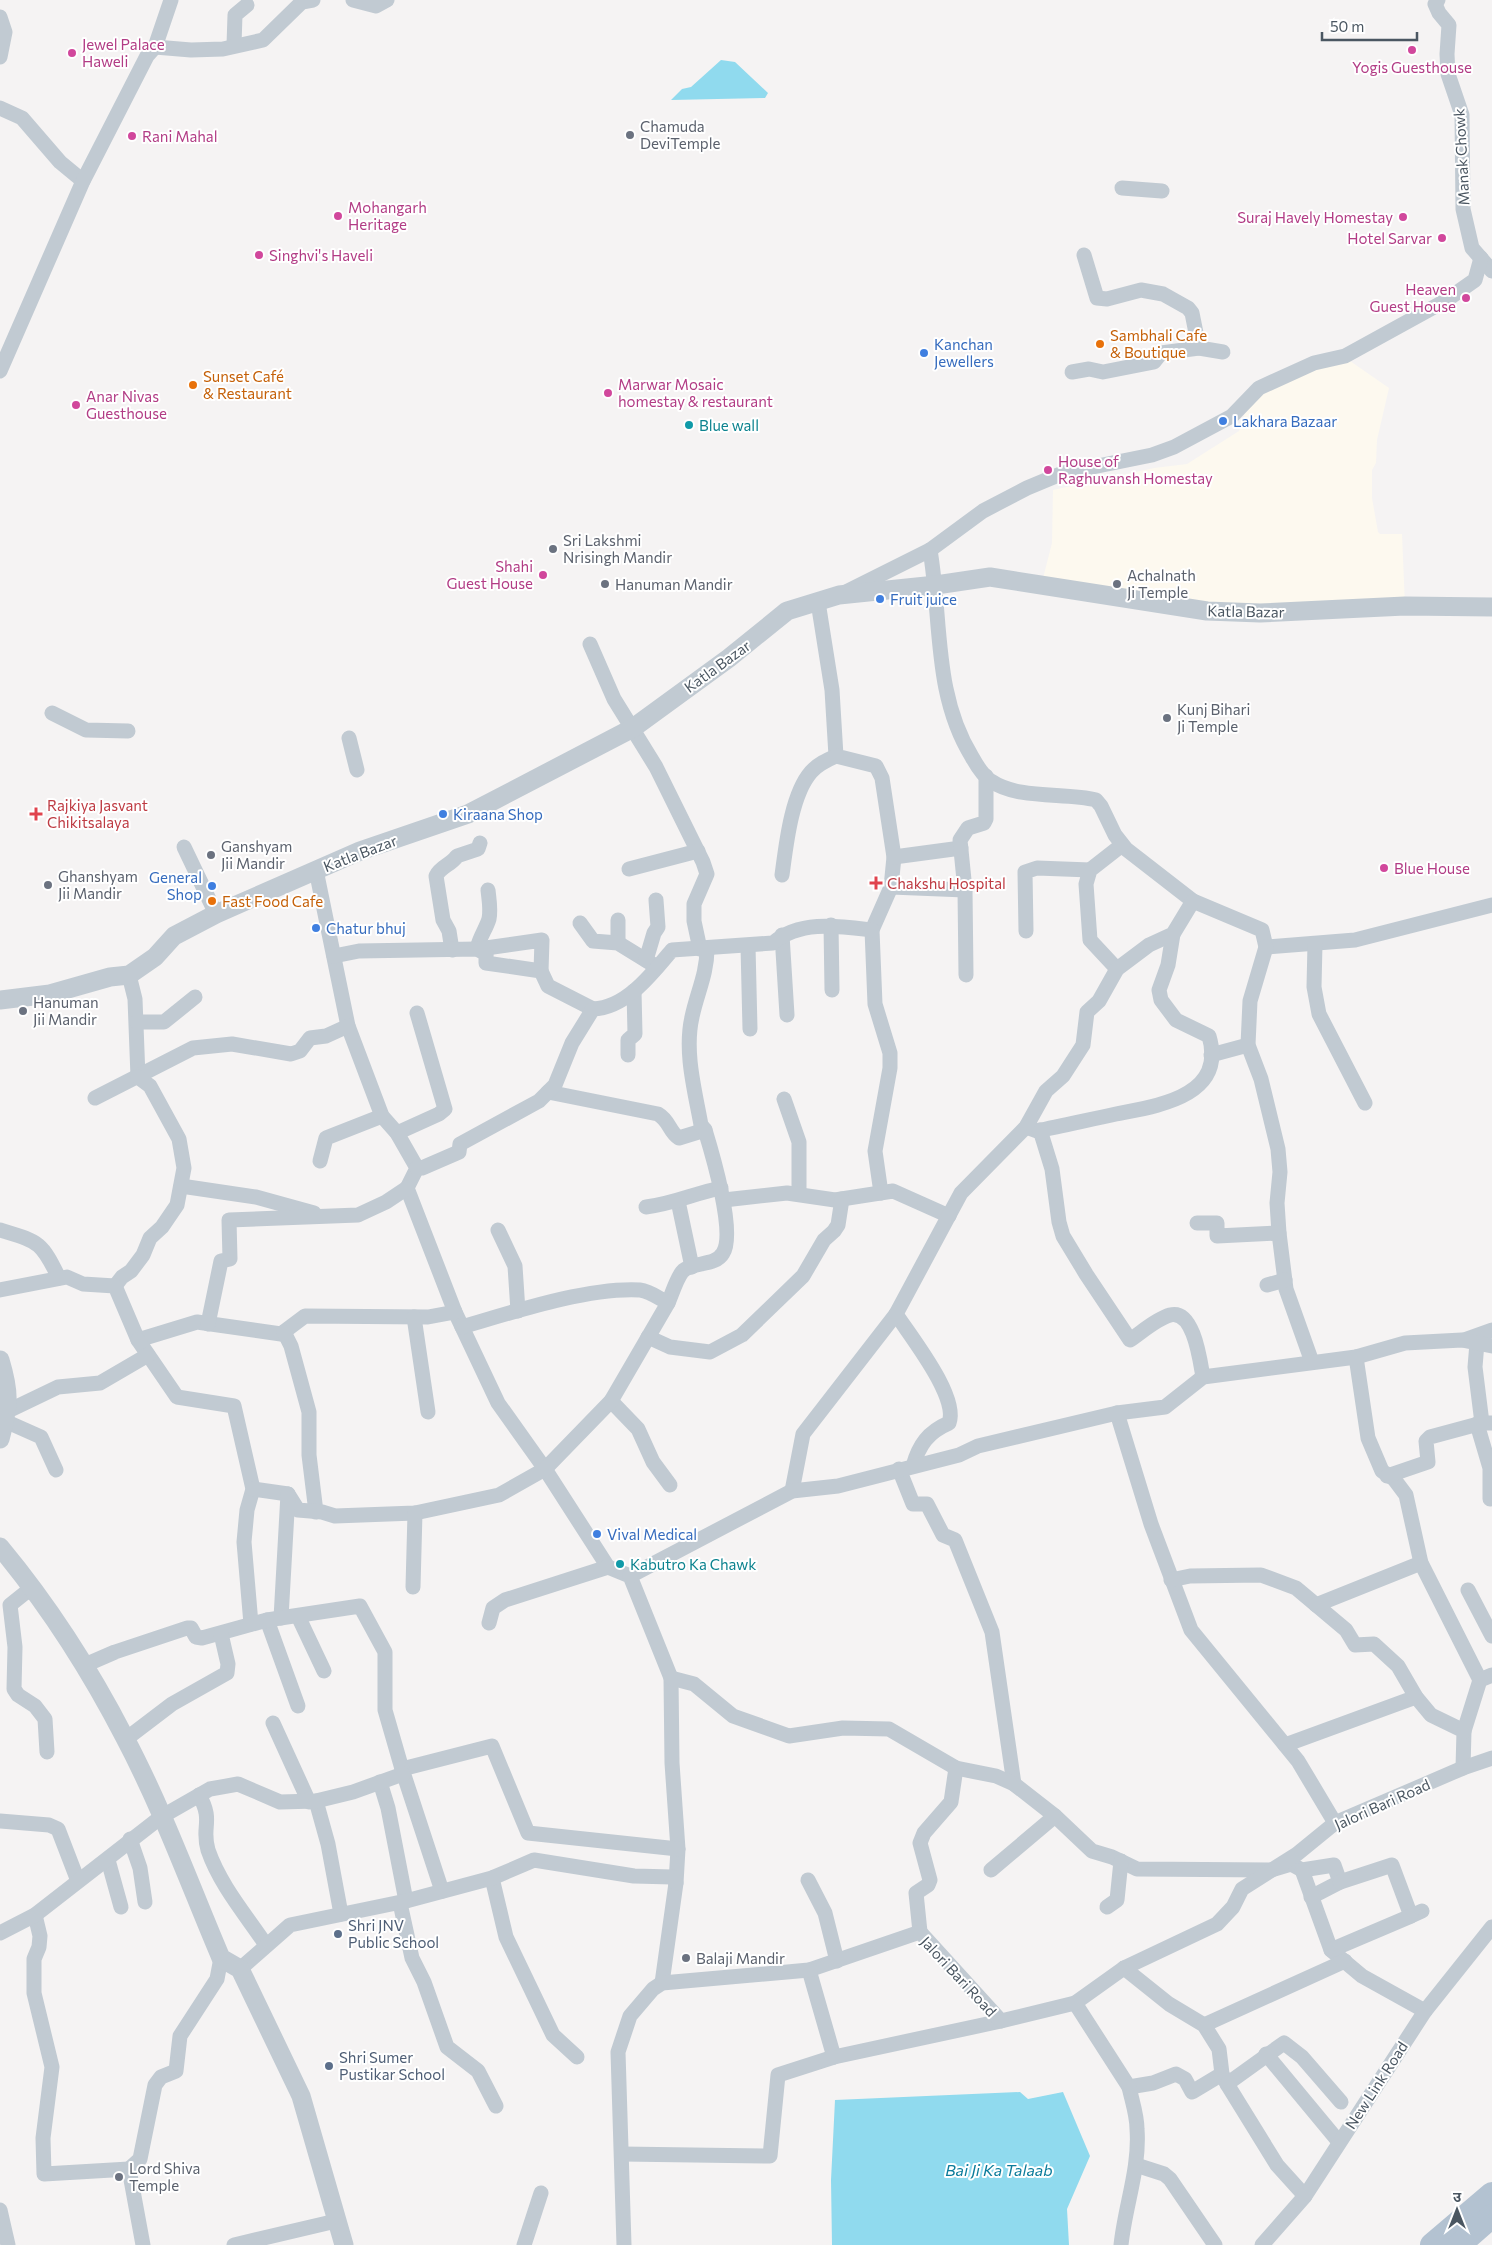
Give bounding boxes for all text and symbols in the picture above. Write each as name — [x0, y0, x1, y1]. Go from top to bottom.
scale bar — [1322, 10, 1417, 42]
text: 50 m — [1330, 17, 1364, 35]
place label: Jewel Palace Haweli — [82, 35, 165, 70]
marker: Yogis Guesthouse — [1406, 44, 1418, 56]
marker: Jewel Palace Haweli — [66, 47, 78, 59]
place label: Yogis Guesthouse — [1352, 58, 1472, 76]
street label: Manak Chowk — [1449, 108, 1473, 206]
place label: Chamuda DeviTemple — [640, 117, 720, 152]
place label: Rani Mahal — [142, 127, 217, 145]
marker: Chamuda DeviTemple — [624, 129, 636, 141]
marker: Rani Mahal — [126, 130, 138, 142]
place label: Mohangarh Heritage — [348, 198, 427, 233]
place label: Suraj Havely Homestay — [1237, 208, 1393, 226]
marker: Mohangarh Heritage — [332, 210, 344, 222]
marker: Suraj Havely Homestay — [1397, 211, 1409, 223]
place label: Hotel Sarvar — [1347, 229, 1432, 247]
marker: Hotel Sarvar — [1436, 232, 1448, 244]
place label: Singhvi's Haveli — [269, 246, 373, 264]
marker: Singhvi's Haveli — [253, 249, 265, 261]
place label: Heaven Guest House — [1370, 280, 1456, 315]
marker: Heaven Guest House — [1460, 292, 1472, 304]
place label: Sambhali Cafe & Boutique — [1110, 326, 1207, 361]
place label: Kanchan Jewellers — [934, 335, 994, 370]
marker: Sambhali Cafe & Boutique — [1094, 338, 1106, 350]
marker: Kanchan Jewellers — [918, 347, 930, 359]
place label: Sunset Café & Restaurant — [203, 367, 292, 402]
place label: Marwar Mosaic homestay & restaurant — [618, 375, 773, 410]
marker: Sunset Café & Restaurant — [187, 379, 199, 391]
place label: Anar Nivas Guesthouse — [86, 387, 167, 422]
marker: Marwar Mosaic homestay & restaurant — [602, 387, 614, 399]
marker: Anar Nivas Guesthouse — [70, 399, 82, 411]
place label: Lakhara Bazaar — [1233, 412, 1337, 430]
marker: Lakhara Bazaar — [1217, 415, 1229, 427]
place label: Blue wall — [699, 416, 759, 434]
marker: Blue wall — [683, 419, 695, 431]
place label: House of Raghuvansh Homestay — [1058, 452, 1213, 487]
marker: House of Raghuvansh Homestay — [1042, 464, 1054, 476]
place label: Sri Lakshmi Nrisingh Mandir — [563, 531, 672, 566]
marker: Sri Lakshmi Nrisingh Mandir — [547, 543, 559, 555]
place label: Shahi Guest House — [447, 557, 533, 592]
place label: Achalnath Ji Temple — [1127, 566, 1196, 601]
marker: Shahi Guest House — [537, 569, 549, 581]
place label: Hanuman Mandir — [615, 575, 733, 593]
marker: Hanuman Mandir — [599, 578, 611, 590]
marker: Achalnath Ji Temple — [1111, 578, 1123, 590]
place label: Fruit juice — [890, 590, 957, 608]
marker: Fruit juice — [874, 593, 886, 605]
street label: Katla Bazar — [1207, 601, 1285, 621]
street label: Katla Bazar — [680, 636, 754, 696]
place label: Kunj Bihari Ji Temple — [1177, 700, 1250, 735]
marker: Kunj Bihari Ji Temple — [1161, 712, 1173, 724]
place label: Rajkiya Jasvant Chikitsalaya — [47, 796, 148, 831]
place label: Kiraana Shop — [453, 805, 543, 823]
marker: Rajkiya Jasvant Chikitsalaya — [29, 807, 43, 821]
marker: Kiraana Shop — [437, 808, 449, 820]
street label: Katla Bazar — [321, 831, 399, 875]
place label: Ganshyam Jii Mandir — [221, 837, 292, 872]
marker: Ganshyam Jii Mandir — [205, 849, 217, 861]
place label: Blue House — [1394, 859, 1470, 877]
marker: Blue House — [1378, 862, 1390, 874]
place label: Ghanshyam Jii Mandir — [58, 867, 138, 902]
place label: General Shop — [149, 868, 202, 903]
place label: Chakshu Hospital — [887, 874, 1006, 892]
marker: Chakshu Hospital — [869, 876, 883, 890]
marker: Ghanshyam Jii Mandir — [42, 879, 54, 891]
marker: General Shop — [206, 880, 218, 892]
place label: Fast Food Cafe — [222, 892, 323, 910]
marker: Fast Food Cafe — [206, 895, 218, 907]
place label: Chatur bhuj — [326, 919, 406, 937]
marker: Chatur bhuj — [310, 922, 322, 934]
place label: Hanuman Jii Mandir — [33, 993, 99, 1028]
marker: Hanuman Jii Mandir — [17, 1005, 29, 1017]
place label: Vival Medical — [607, 1525, 697, 1543]
marker: Vival Medical — [591, 1528, 603, 1540]
place label: Kabutro Ka Chawk — [630, 1555, 756, 1573]
marker: Kabutro Ka Chawk — [614, 1558, 626, 1570]
street label: Jalori Bari Road — [1331, 1775, 1433, 1833]
place label: Shri JNV Public School — [348, 1916, 439, 1951]
marker: Shri JNV Public School — [332, 1928, 344, 1940]
street label: Jalori Bari Road — [917, 1932, 1001, 2020]
place label: Balaji Mandir — [696, 1949, 785, 1967]
marker: Balaji Mandir — [680, 1952, 692, 1964]
street label: New Link Road — [1341, 2038, 1411, 2132]
place label: Shri Sumer Pustikar School — [339, 2048, 445, 2083]
marker: Shri Sumer Pustikar School — [323, 2060, 335, 2072]
place label: Lord Shiva Temple — [129, 2159, 200, 2194]
water label: Bai Ji Ka Talaab — [945, 2160, 1053, 2179]
marker: Lord Shiva Temple — [113, 2171, 125, 2183]
north arrow — [1432, 2185, 1482, 2235]
text: उ — [1453, 2188, 1462, 2205]

